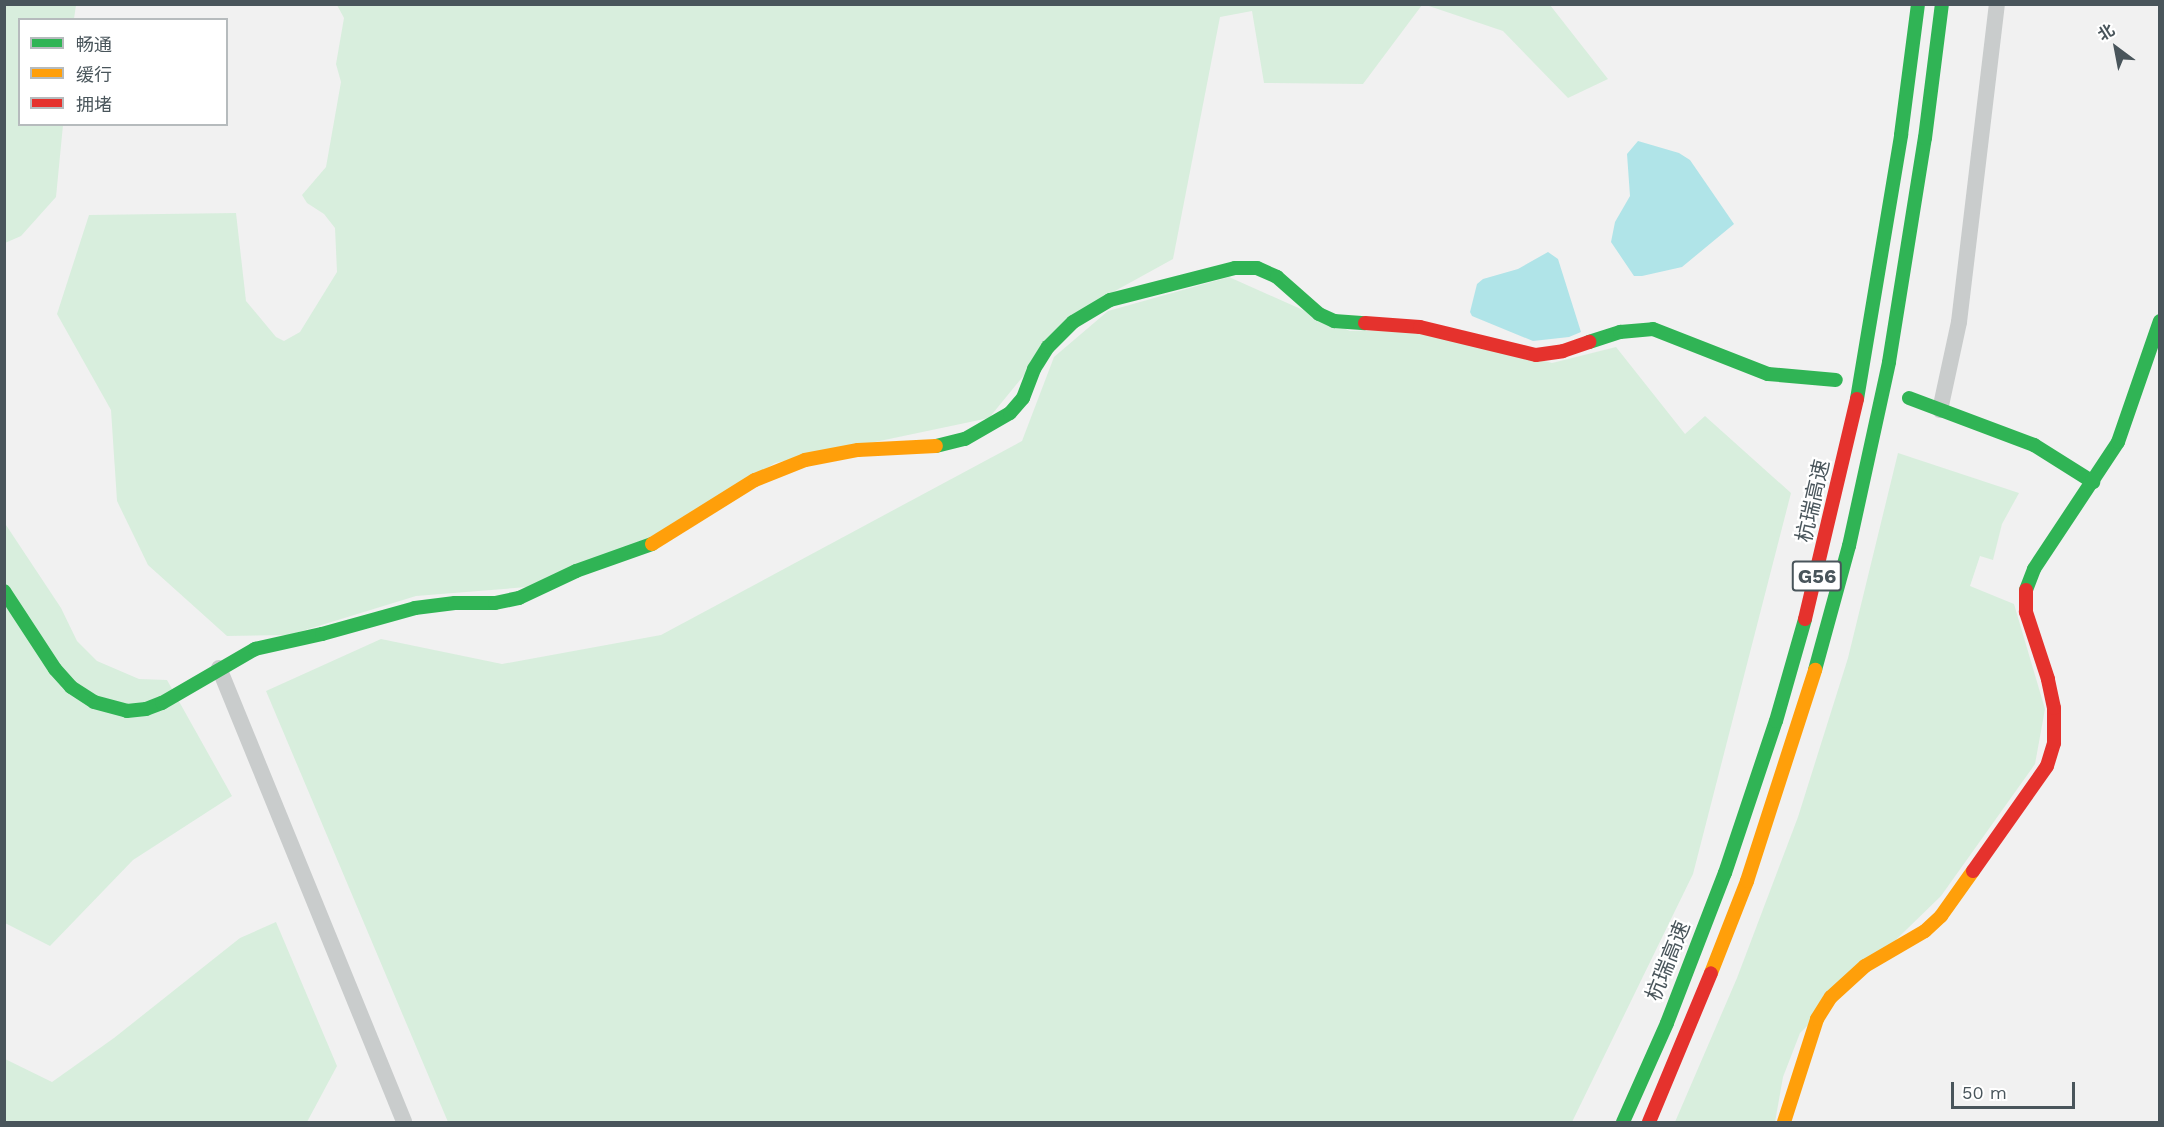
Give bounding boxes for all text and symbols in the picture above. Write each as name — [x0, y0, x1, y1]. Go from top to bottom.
legend — [18, 18, 228, 126]
north arrow — [2086, 18, 2146, 78]
text: 北 — [2094, 20, 2118, 45]
text: 畅通 — [76, 34, 112, 55]
text: 缓行 — [76, 64, 112, 85]
text: 拥堵 — [76, 94, 112, 115]
street label: 杭瑞高速 — [1791, 457, 1835, 545]
road number: G56 — [1792, 559, 1842, 593]
street label: 杭瑞高速 — [1641, 917, 1695, 1005]
scale bar — [1954, 1070, 2078, 1108]
text: 50 m — [1962, 1082, 2007, 1103]

